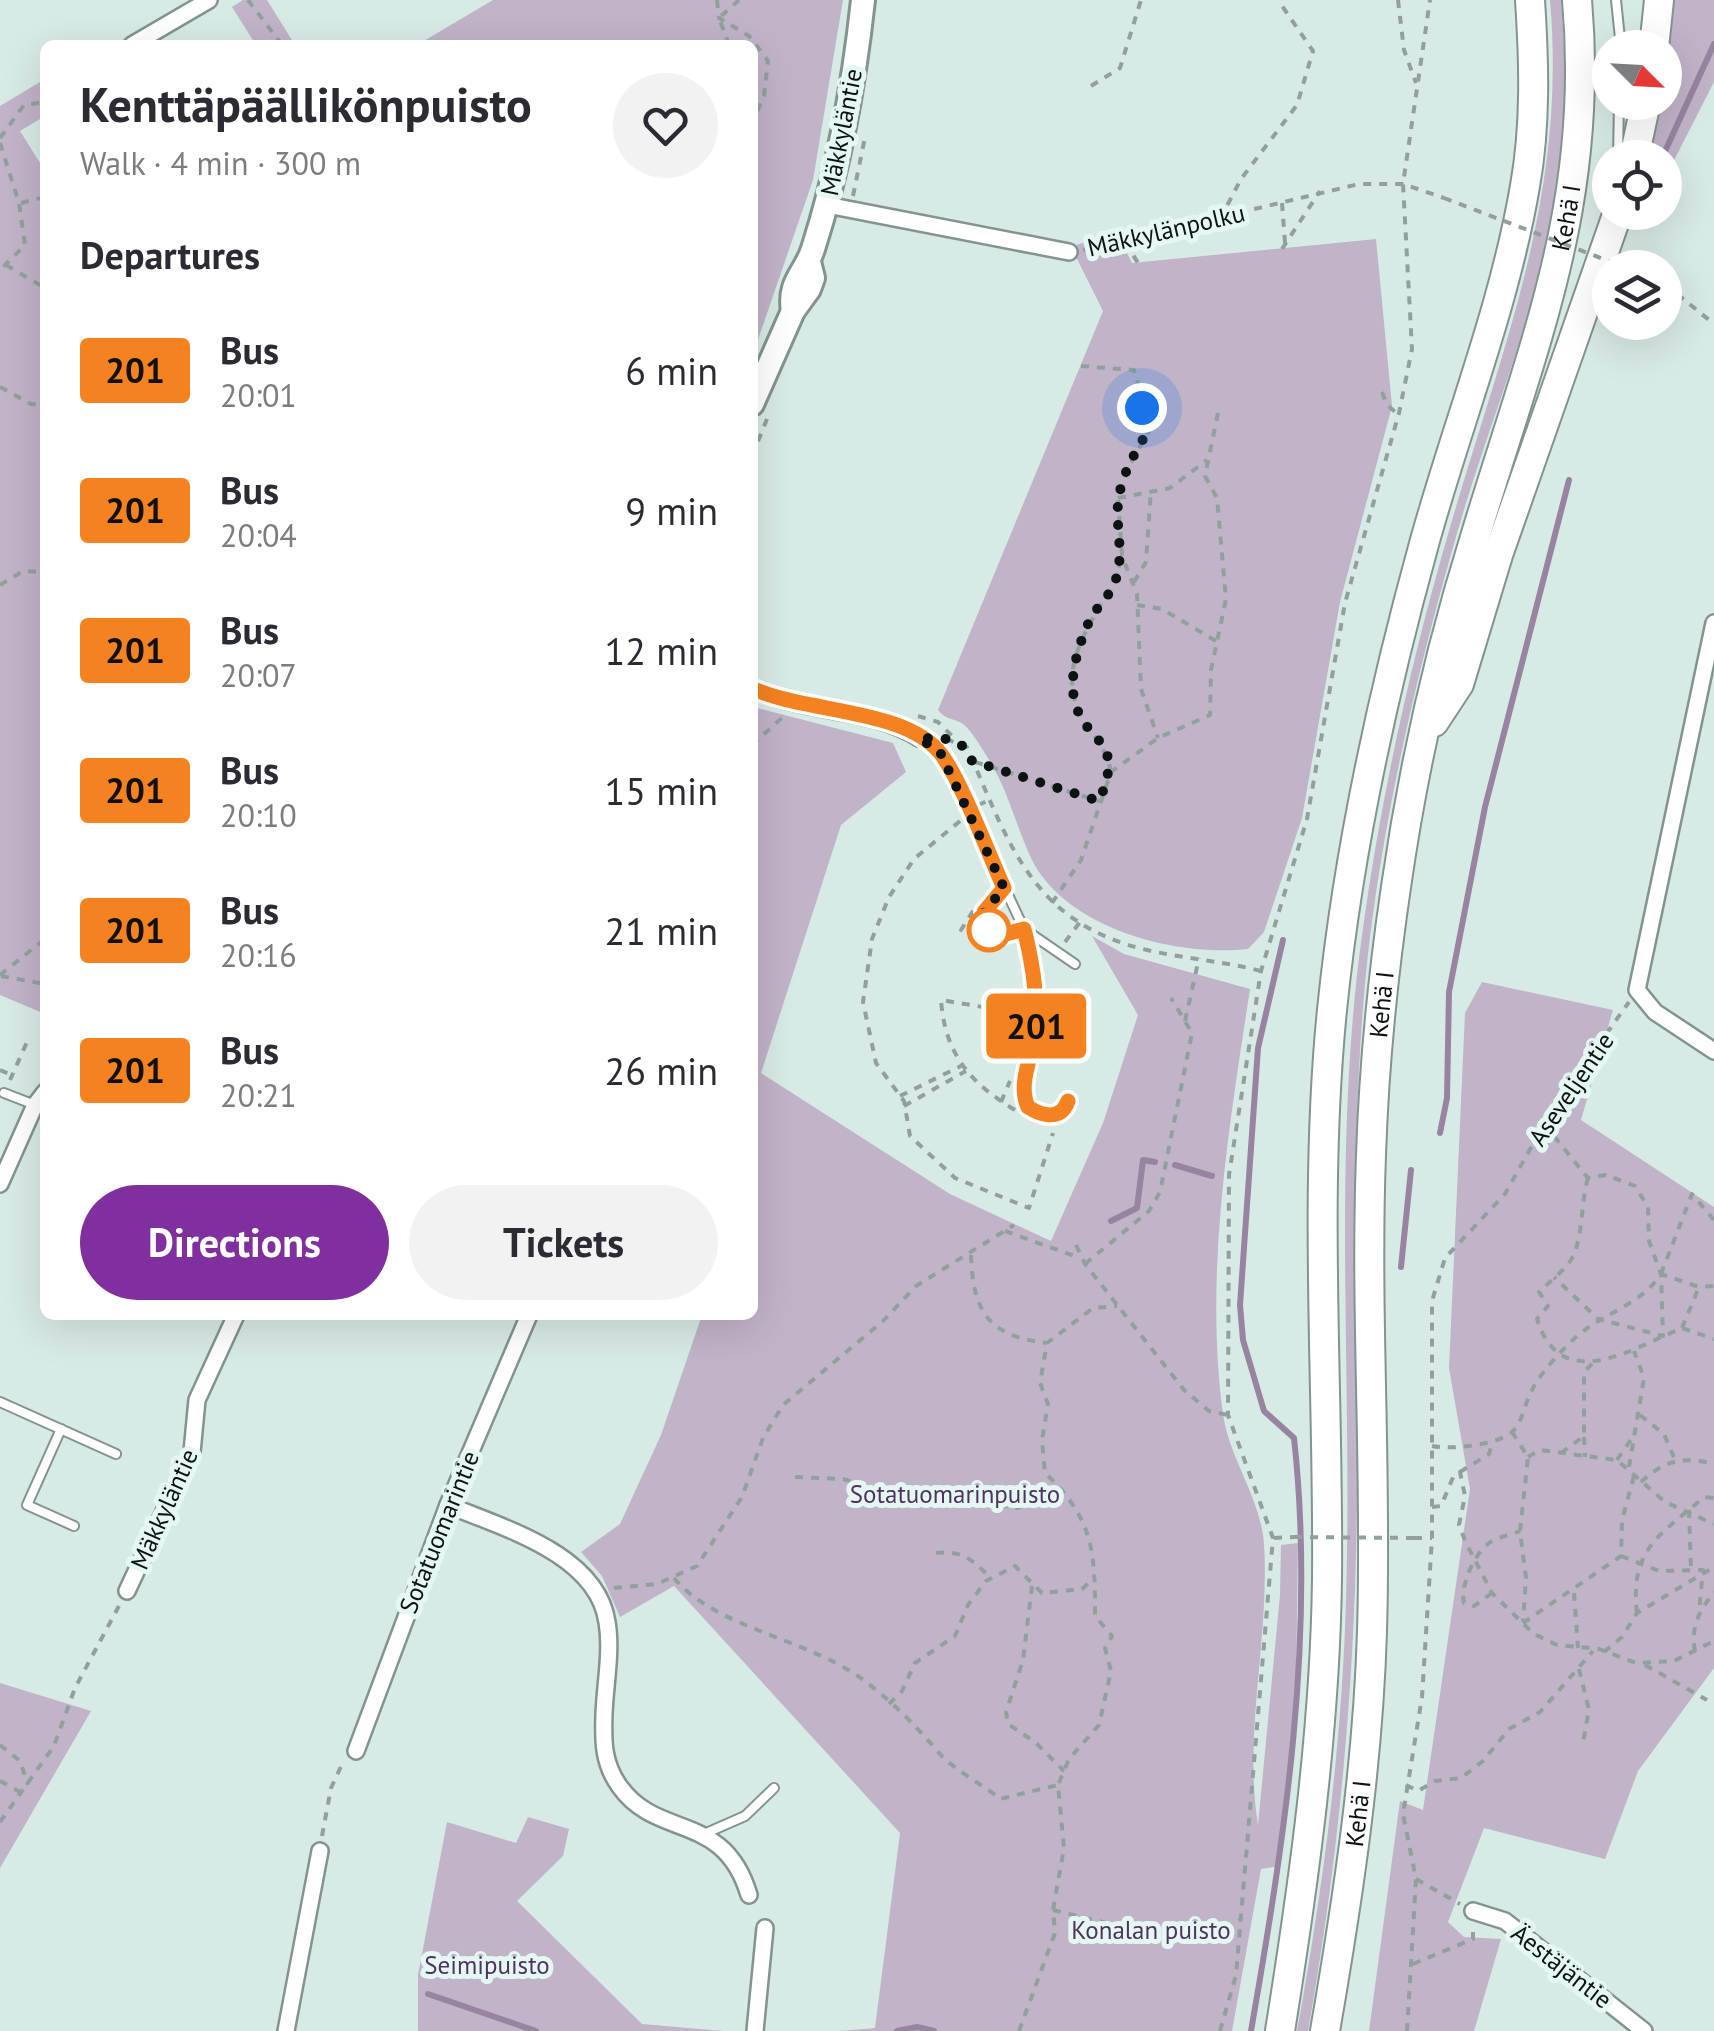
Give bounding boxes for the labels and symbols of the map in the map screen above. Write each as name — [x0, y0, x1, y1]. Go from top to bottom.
north arrow — [1592, 30, 1682, 120]
street label: Mäkkyläntie — [813, 66, 869, 198]
street label: Kehä I — [1544, 182, 1588, 254]
street label: Mäkkylänpolku — [1084, 196, 1248, 264]
your location — [1117, 383, 1167, 433]
unlabelled marker — [968, 909, 1010, 951]
street label: Kehä I — [1362, 969, 1401, 1039]
line badge: 201 — [978, 994, 1094, 1058]
street label: Aseveljentie — [1521, 1026, 1621, 1152]
street label: Mäkkyläntie — [123, 1444, 205, 1574]
street label: Sotatuomarintie — [392, 1446, 486, 1618]
park label: Sotatuomarinpuisto — [850, 1478, 1060, 1510]
street label: Kehä I — [1338, 1779, 1378, 1849]
park label: Konalan puisto — [1071, 1914, 1231, 1946]
street label: Äestäjäntie — [1505, 1917, 1619, 2015]
park label: Seimipuisto — [424, 1949, 550, 1981]

